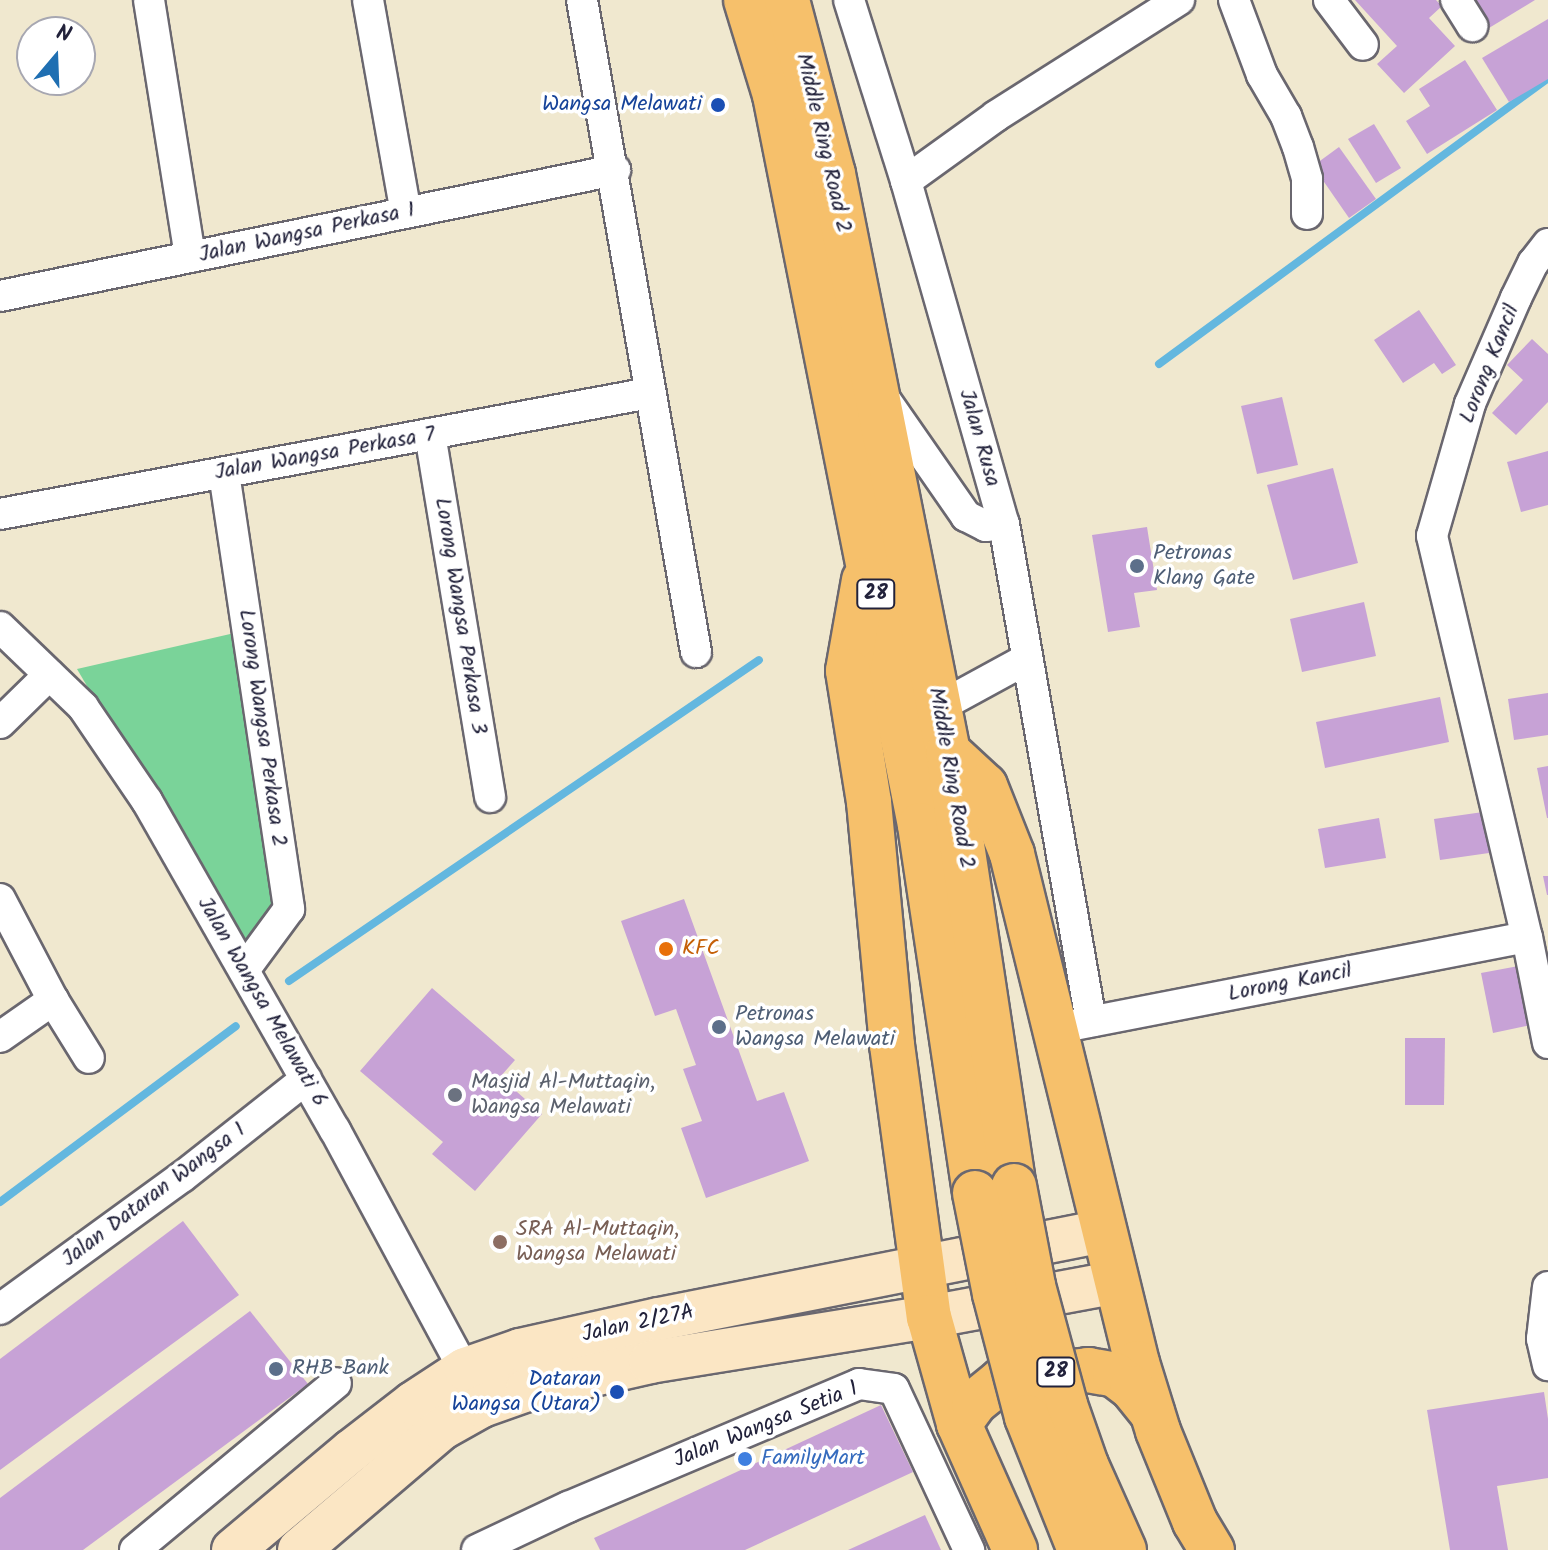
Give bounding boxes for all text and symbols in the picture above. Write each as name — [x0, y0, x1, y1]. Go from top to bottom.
north arrow — [16, 16, 96, 96]
text: N — [51, 16, 76, 54]
street label: Middle Ring Road 2 — [790, 51, 856, 235]
place label: Wangsa Melawati — [542, 92, 702, 118]
marker: Wangsa Melawati — [709, 96, 727, 114]
street label: Jalan Wangsa Perkasa 1 — [197, 197, 417, 269]
street label: Lorong Kancil — [1454, 301, 1526, 427]
street label: Jalan Rusa — [953, 386, 1005, 490]
street label: Jalan Wangsa Perkasa 7 — [213, 422, 437, 486]
street label: Lorong Wangsa Perkasa 3 — [428, 496, 492, 736]
place label: Petronas Klang Gate — [1153, 540, 1255, 592]
marker: Petronas Klang Gate — [1128, 557, 1146, 575]
road number: 28 — [856, 578, 896, 610]
street label: Lorong Wangsa Perkasa 2 — [232, 608, 292, 848]
street label: Middle Ring Road 2 — [922, 685, 980, 871]
street label: Jalan Wangsa Melawati 6 — [191, 892, 333, 1112]
place label: KFC — [682, 936, 720, 962]
marker: KFC — [657, 940, 675, 958]
street label: Lorong Kancil — [1226, 958, 1354, 1008]
place label: Petronas Wangsa Melawati — [735, 1001, 895, 1052]
marker: Petronas Wangsa Melawati — [710, 1018, 728, 1036]
place label: Masjid Al-Muttaqin, Wangsa Melawati — [471, 1069, 655, 1120]
marker: Masjid Al-Muttaqin, Wangsa Melawati — [446, 1086, 464, 1104]
street label: Jalan Dataran Wangsa 1 — [57, 1117, 251, 1273]
place label: SRA Al-Muttaqin, Wangsa Melawati — [516, 1216, 679, 1268]
marker: SRA Al-Muttaqin, Wangsa Melawati — [491, 1233, 509, 1251]
street label: Jalan 2/27A — [580, 1299, 696, 1349]
place label: RHB Bank — [292, 1356, 389, 1382]
road number: 28 — [1036, 1356, 1076, 1388]
marker: RHB Bank — [267, 1360, 285, 1378]
place label: Dataran Wangsa (Utara) — [451, 1366, 601, 1418]
street label: Jalan Wangsa Setia 1 — [670, 1376, 862, 1474]
marker: Dataran Wangsa (Utara) — [608, 1383, 626, 1401]
place label: FamilyMart — [761, 1446, 865, 1472]
marker: FamilyMart — [736, 1450, 754, 1468]

